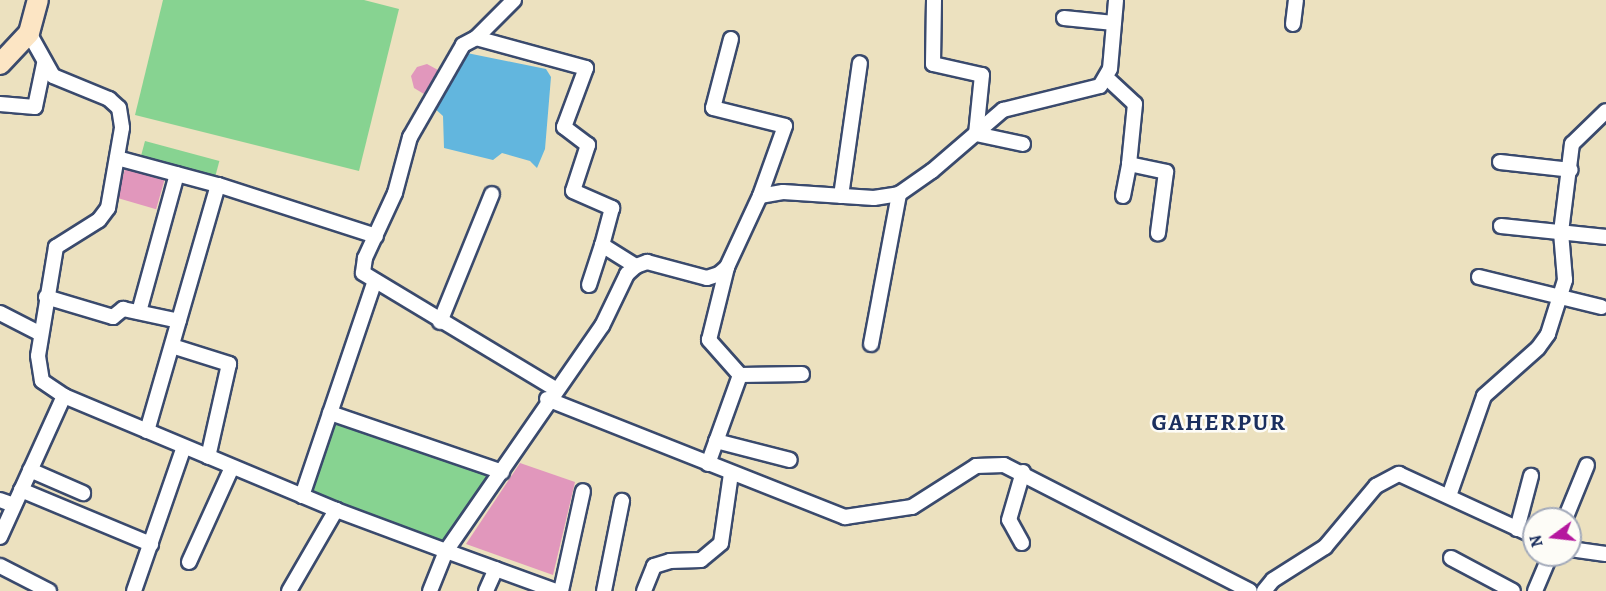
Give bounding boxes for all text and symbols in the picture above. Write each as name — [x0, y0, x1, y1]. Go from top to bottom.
district label: GAHERPUR — [1151, 409, 1287, 437]
north arrow — [1522, 507, 1582, 567]
text: N — [1524, 533, 1549, 550]

